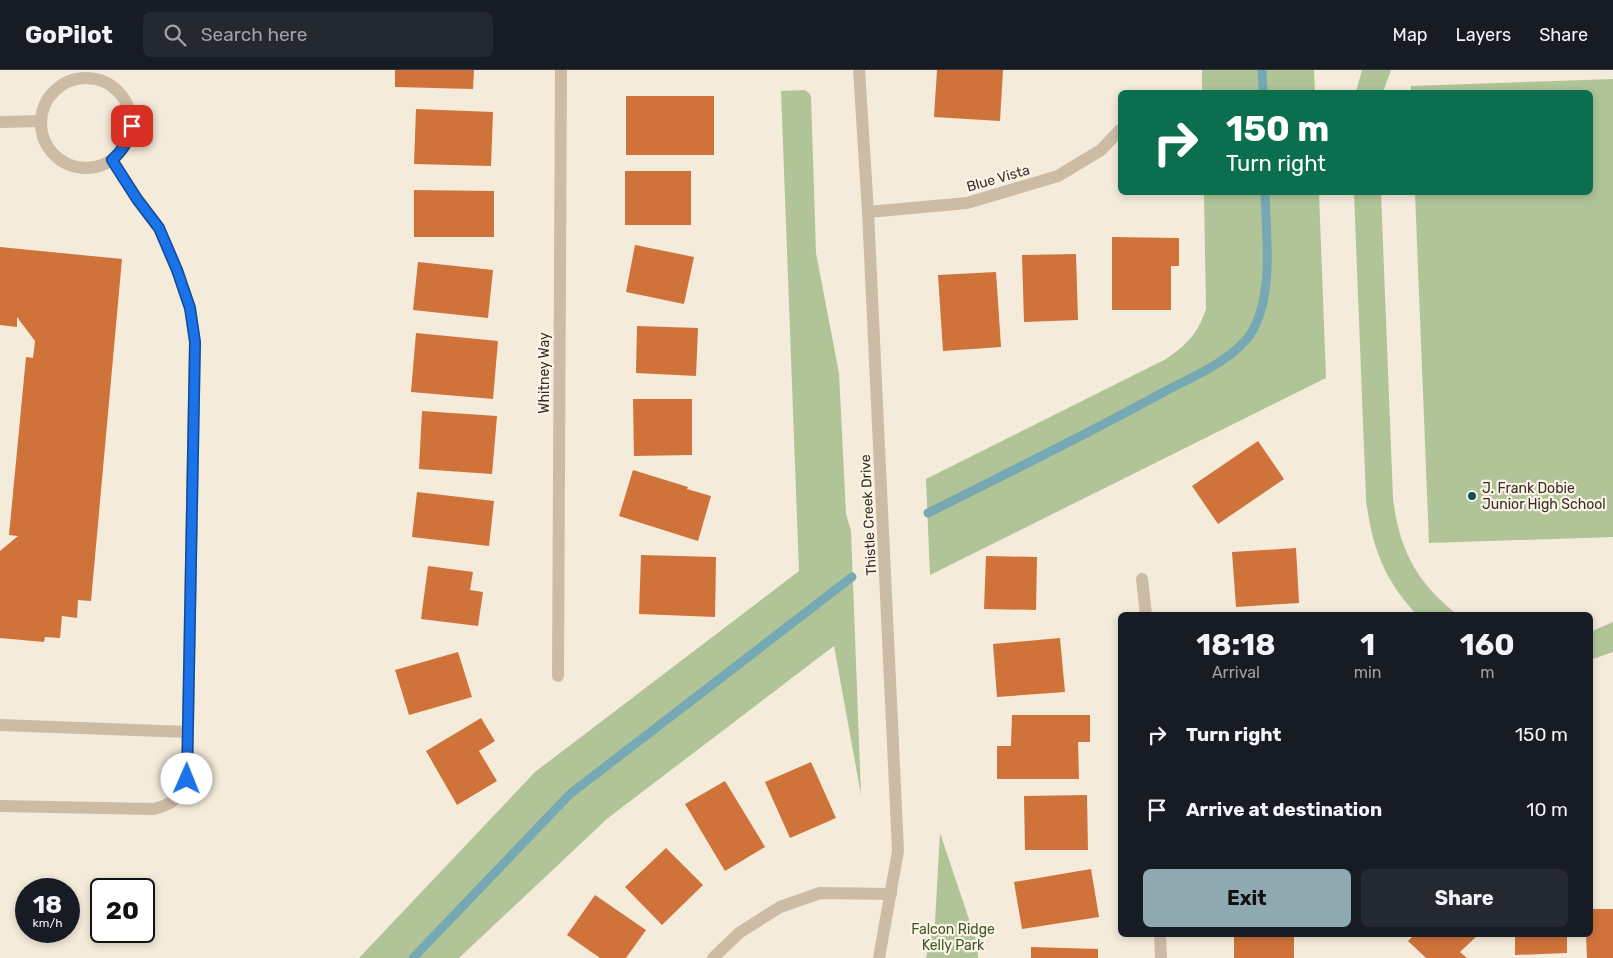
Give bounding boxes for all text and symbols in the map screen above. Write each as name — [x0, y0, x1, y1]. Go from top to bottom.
search box — [143, 12, 493, 57]
text: GoPilot — [25, 21, 113, 49]
icon: search — [161, 21, 189, 49]
text: Search here — [201, 23, 307, 46]
text: Map — [1393, 24, 1428, 46]
text: Layers — [1456, 24, 1511, 46]
text: Share — [1539, 24, 1588, 46]
pin — [111, 105, 153, 147]
text: 150 m — [1226, 108, 1329, 150]
icon: right — [1143, 110, 1208, 175]
icon: arrive — [118, 112, 146, 140]
text: Turn right — [1226, 150, 1326, 177]
street label: Blue Vista — [965, 161, 1032, 196]
street label: Whitney Way — [536, 332, 553, 414]
street label: Thistle Creek Drive — [857, 454, 880, 576]
place label: J. Frank Dobie Junior High School — [1482, 480, 1606, 513]
marker: J. Frank Dobie Junior High School — [1466, 490, 1478, 502]
text: 18:18 — [1196, 627, 1275, 663]
text: 1 — [1360, 627, 1375, 663]
text: 160 — [1460, 627, 1515, 663]
text: Arrival — [1212, 663, 1260, 682]
text: min — [1354, 663, 1382, 682]
text: m — [1480, 663, 1494, 682]
icon: right — [1143, 721, 1171, 749]
text: Turn right — [1186, 723, 1281, 746]
text: 150 m — [1515, 723, 1568, 746]
position arrow — [160, 752, 212, 804]
icon: arrive — [1143, 796, 1171, 824]
text: Arrive at destination — [1186, 798, 1382, 821]
text: 10 m — [1526, 798, 1568, 821]
button: Exit — [1143, 869, 1351, 927]
button: Share — [1361, 869, 1568, 927]
speed limit sign: 20 — [90, 878, 155, 943]
text: 18 — [33, 890, 62, 919]
text: km/h — [33, 916, 62, 930]
park label: Falcon Ridge Kelly Park — [911, 921, 995, 954]

